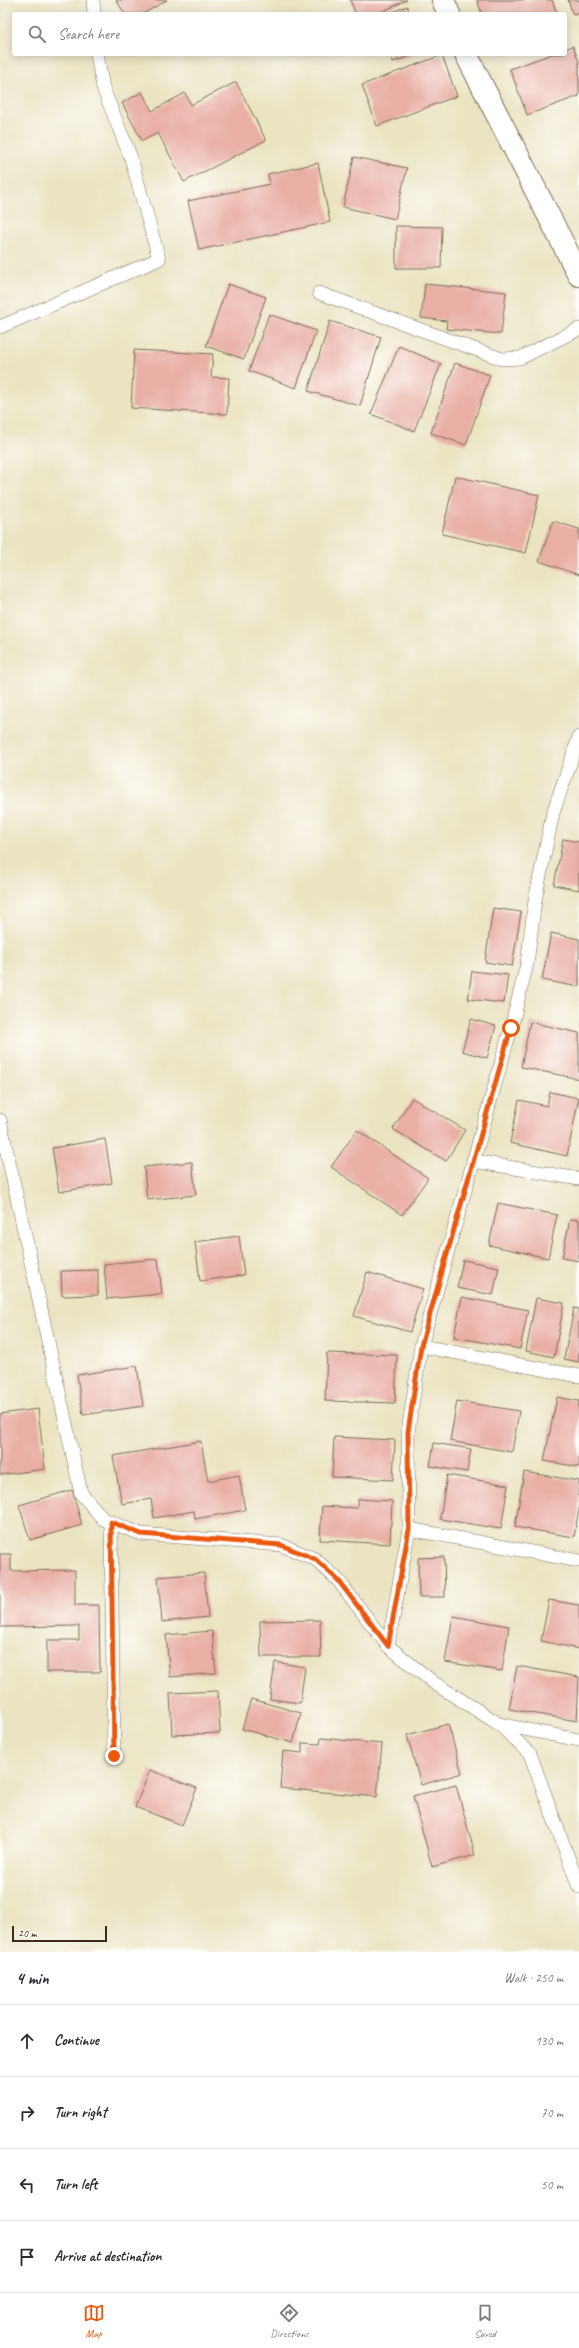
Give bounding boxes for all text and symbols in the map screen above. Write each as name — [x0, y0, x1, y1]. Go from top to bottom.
search box — [12, 12, 567, 56]
icon: search — [26, 23, 48, 45]
text: Search here — [58, 25, 119, 44]
route start — [502, 1019, 520, 1037]
route end — [105, 1747, 123, 1765]
scale bar — [12, 1924, 107, 1943]
text: 20 m — [18, 1926, 37, 1940]
text: 4 min — [16, 1968, 49, 1989]
text: Walk · 250 m — [504, 1970, 563, 1986]
icon: ahead — [16, 2030, 38, 2052]
text: Continue — [54, 2031, 99, 2050]
text: 130 m — [535, 2033, 563, 2049]
icon: right — [16, 2102, 38, 2124]
text: Turn right — [54, 2103, 107, 2122]
text: 70 m — [541, 2105, 563, 2121]
icon: left — [16, 2174, 38, 2196]
text: Turn left — [54, 2175, 97, 2194]
text: 50 m — [541, 2177, 563, 2193]
icon: arrive — [16, 2246, 38, 2268]
text: Arrive at destination — [54, 2247, 161, 2266]
tab: Map — [83, 2302, 105, 2340]
tab: Directions — [270, 2302, 309, 2340]
tab: Saved — [474, 2302, 496, 2340]

